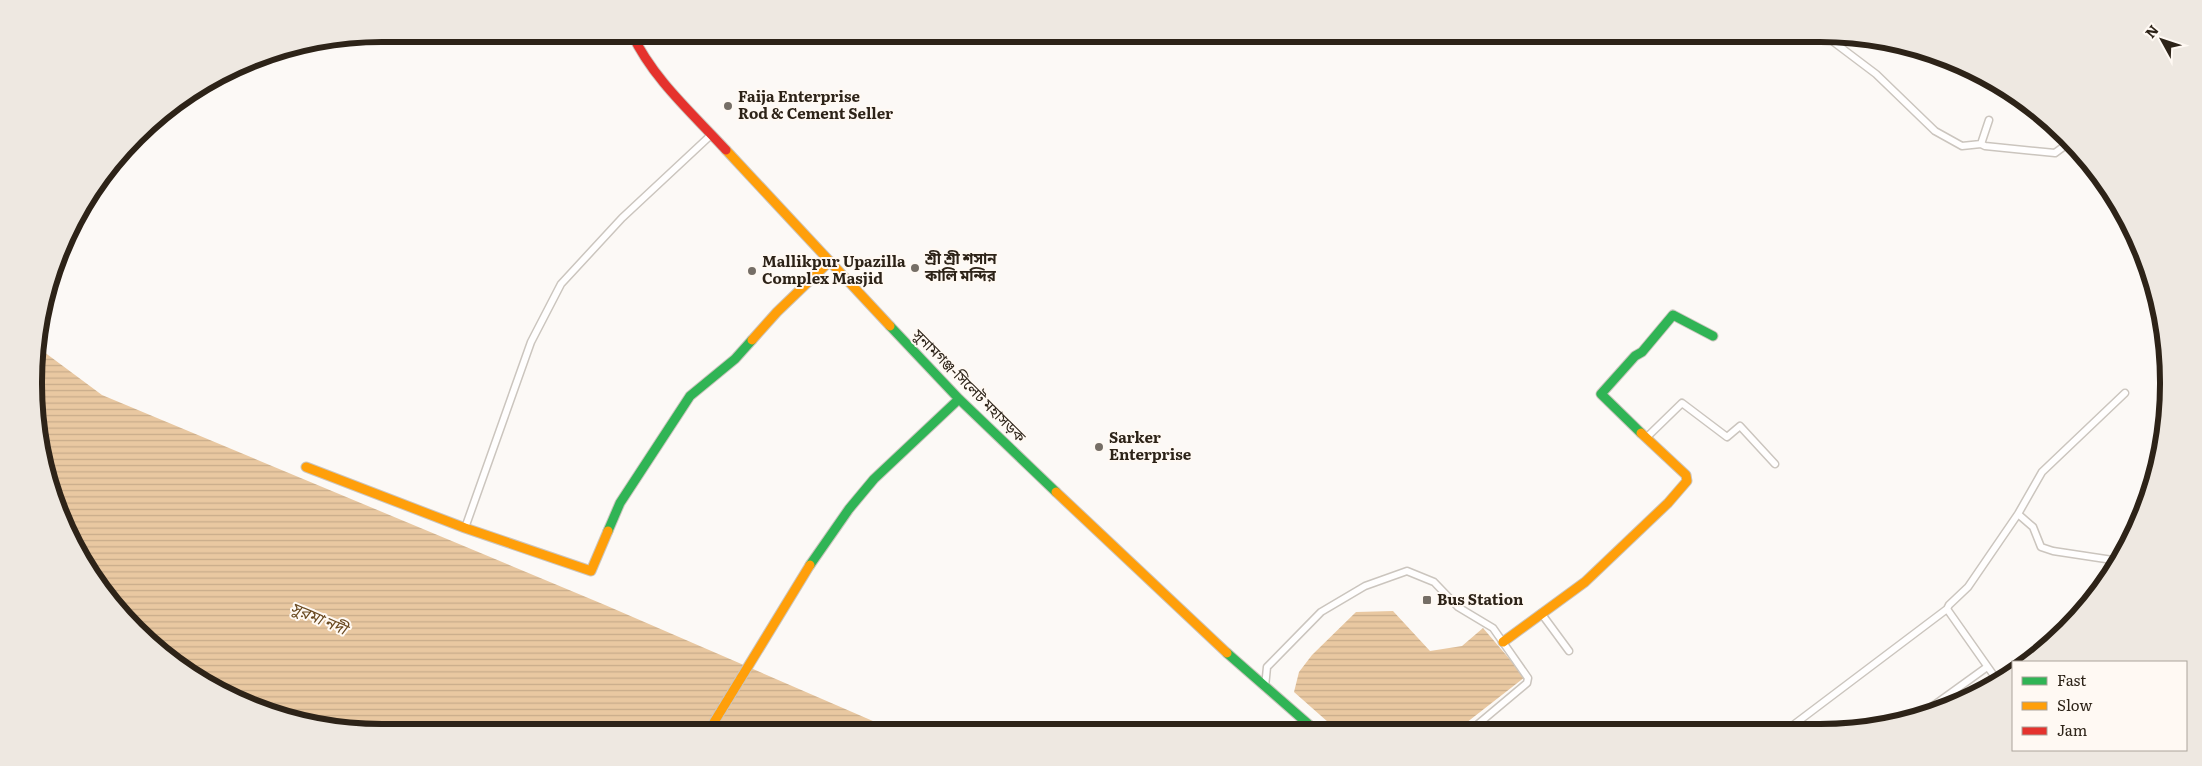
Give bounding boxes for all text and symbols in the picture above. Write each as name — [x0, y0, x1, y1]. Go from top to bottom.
north arrow — [2137, 15, 2187, 65]
text: N — [2140, 20, 2163, 42]
place label: Faija Enterprise Rod & Cement Seller — [738, 84, 893, 124]
marker: Faija Enterprise Rod & Cement Seller — [722, 100, 734, 112]
place label: শ্রী শ্রী শসান কালি মন্দির — [924, 246, 997, 286]
place label: Mallikpur Upazilla Complex Masjid — [762, 249, 906, 289]
marker: শ্রী শ্রী শসান কালি মন্দির — [909, 262, 921, 274]
marker: Mallikpur Upazilla Complex Masjid — [746, 265, 758, 277]
street label: সুনামগঞ্জ-সিলেট মহাসড়ক — [907, 322, 1033, 448]
place label: Sarker Enterprise — [1109, 425, 1192, 465]
marker: Sarker Enterprise — [1093, 441, 1105, 453]
place label: Bus Station — [1437, 587, 1524, 610]
water label: সুরমা নদী — [287, 594, 354, 641]
marker: Bus Station — [1421, 594, 1433, 606]
legend — [2012, 661, 2187, 751]
text: Fast — [2057, 668, 2086, 691]
text: Slow — [2057, 693, 2092, 716]
text: Jam — [2057, 718, 2088, 741]

